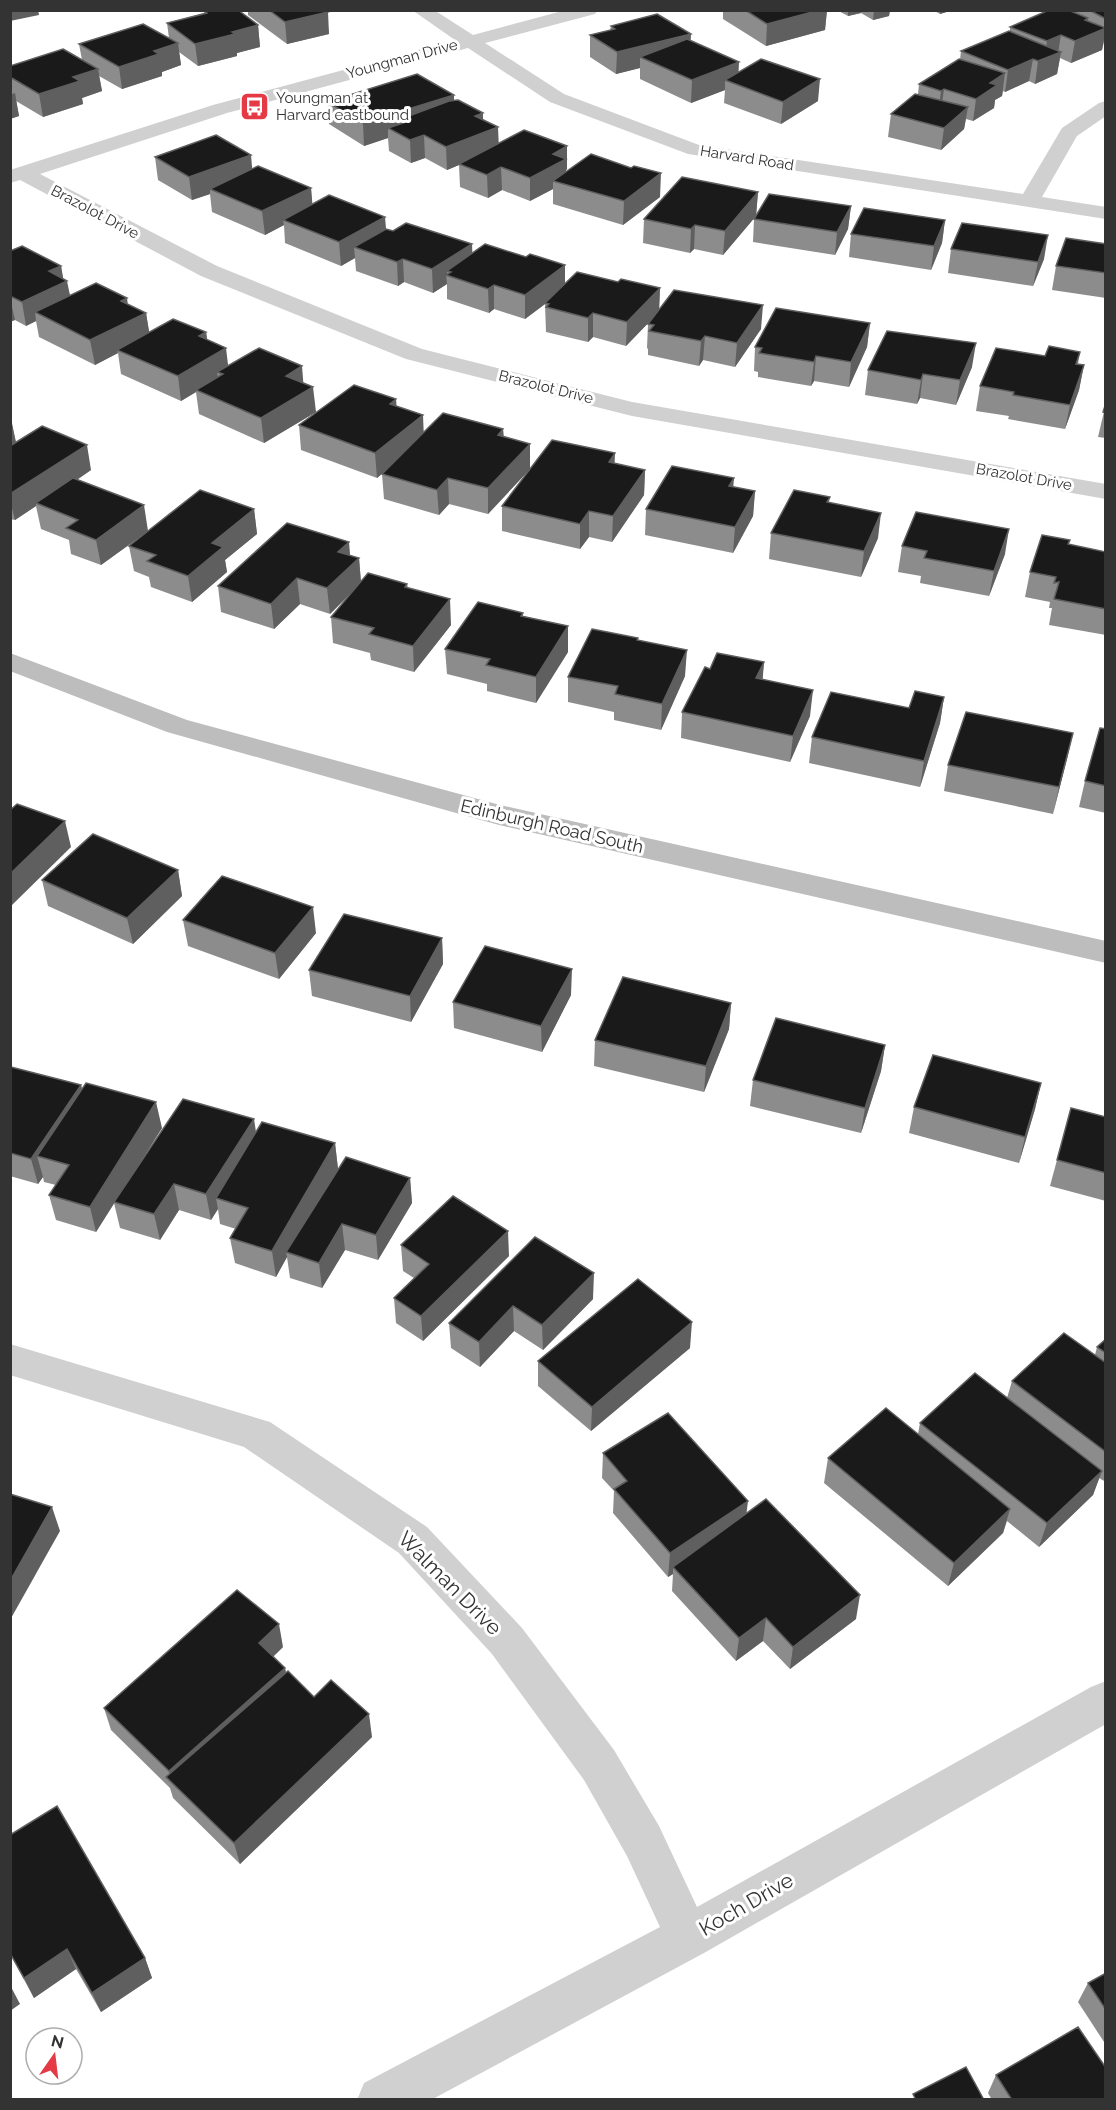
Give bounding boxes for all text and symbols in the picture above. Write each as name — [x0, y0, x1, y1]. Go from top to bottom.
street label: Youngman Drive — [344, 35, 460, 83]
place label: Youngman at Harvard eastbound — [276, 89, 409, 124]
bus stop icon: Youngman at Harvard eastbound — [239, 91, 271, 123]
street label: Harvard Road — [699, 142, 795, 174]
street label: Brazolot Drive — [48, 181, 142, 243]
street label: Brazolot Drive — [497, 367, 595, 408]
street label: Brazolot Drive — [975, 460, 1074, 494]
street label: Edinburgh Road South — [459, 795, 645, 857]
street label: Walman Drive — [393, 1526, 507, 1640]
street label: Koch Drive — [694, 1867, 798, 1941]
north arrow — [24, 2026, 84, 2086]
text: N — [49, 2031, 66, 2053]

